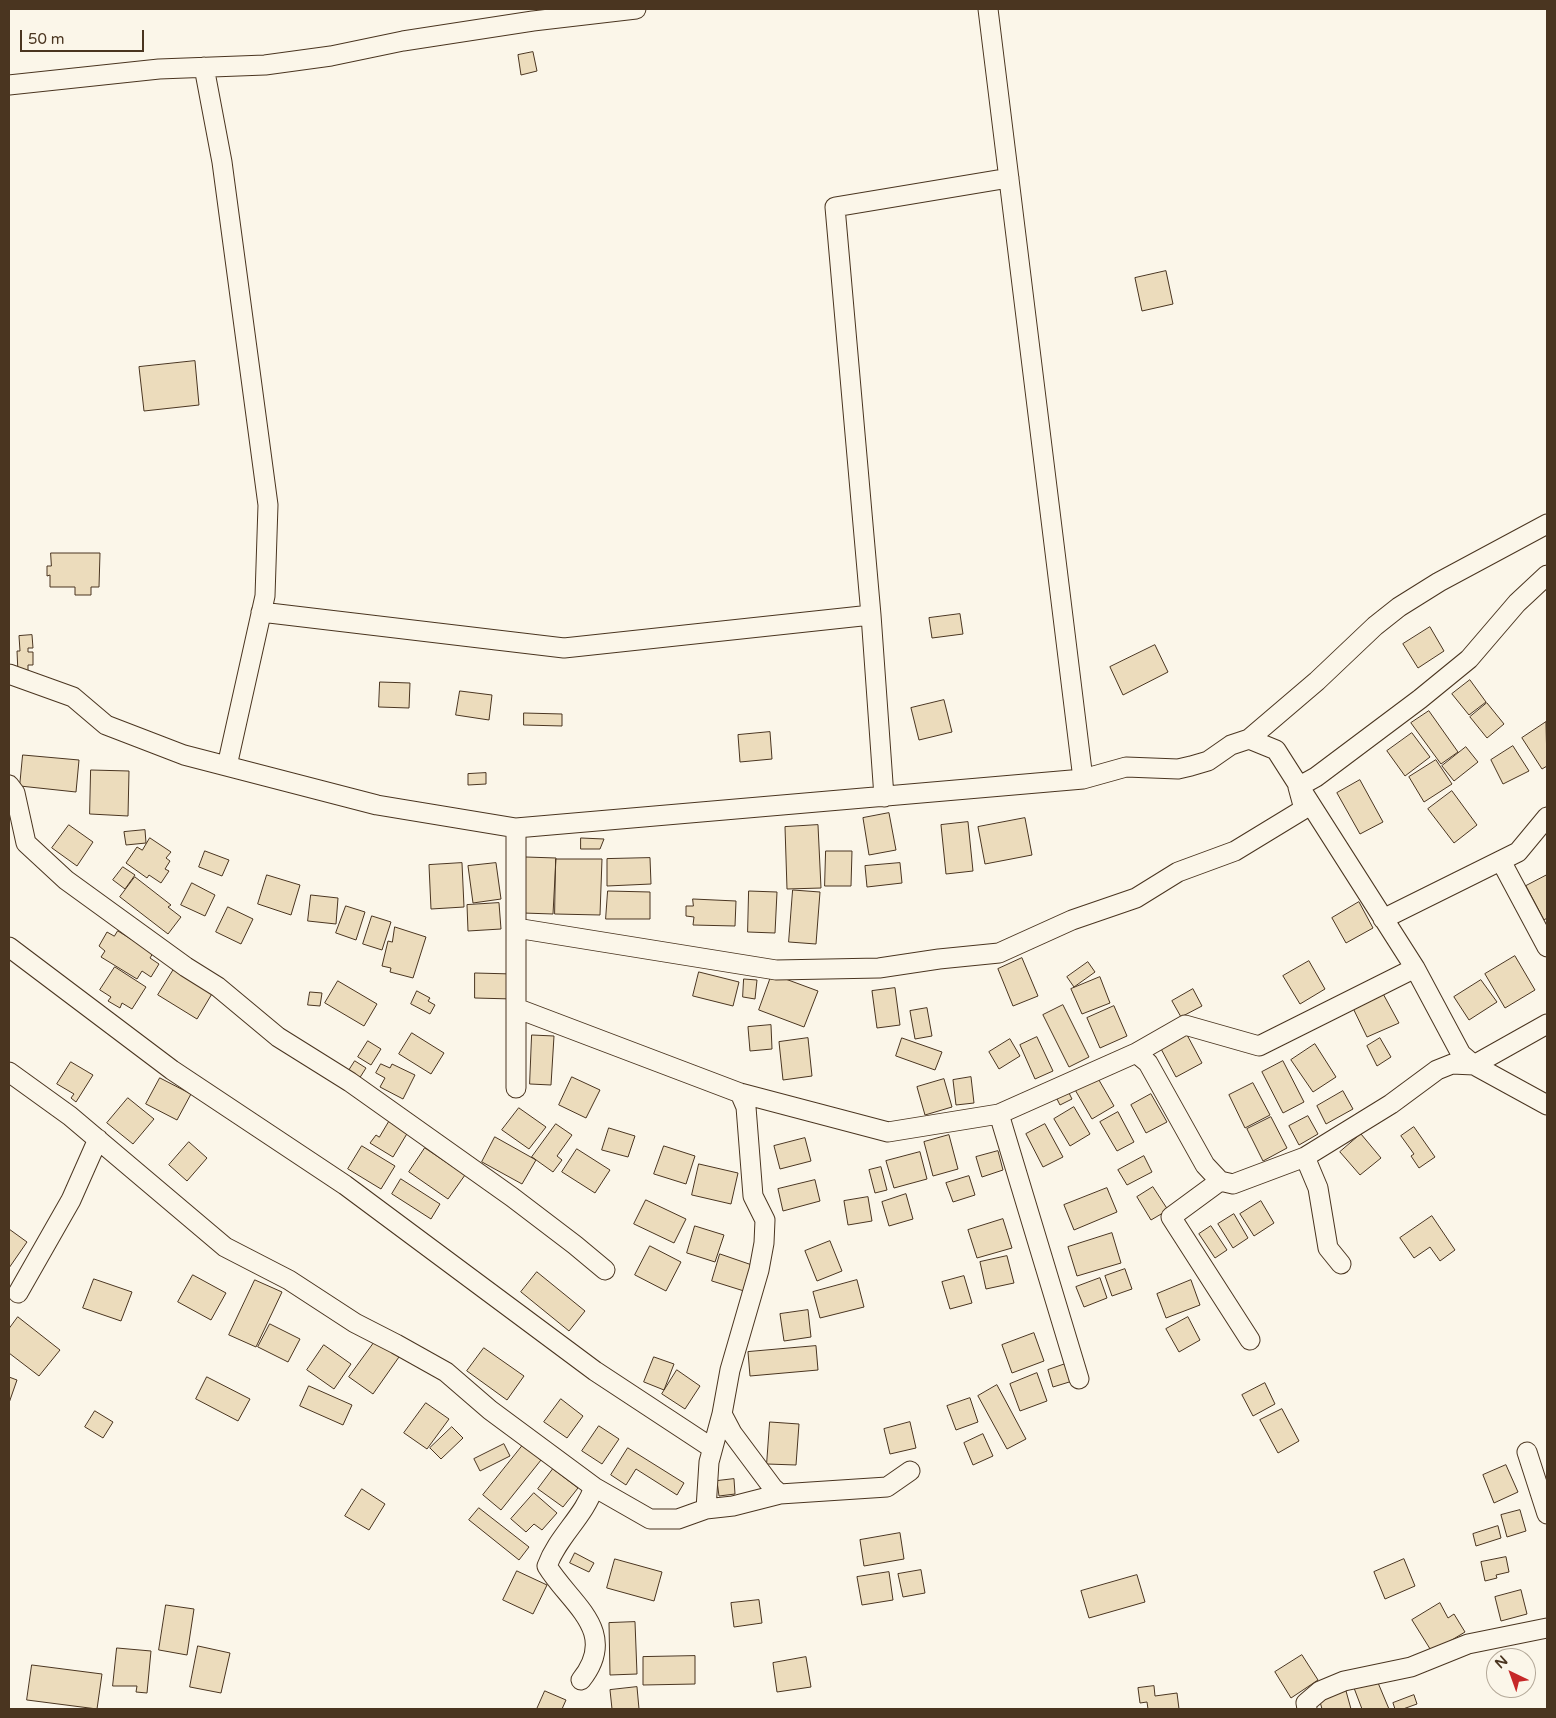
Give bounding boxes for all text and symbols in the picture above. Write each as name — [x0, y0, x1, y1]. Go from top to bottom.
scale bar — [22, 20, 146, 52]
text: 50 m — [28, 30, 65, 48]
north arrow — [1486, 1648, 1536, 1698]
text: N — [1491, 1652, 1511, 1672]

